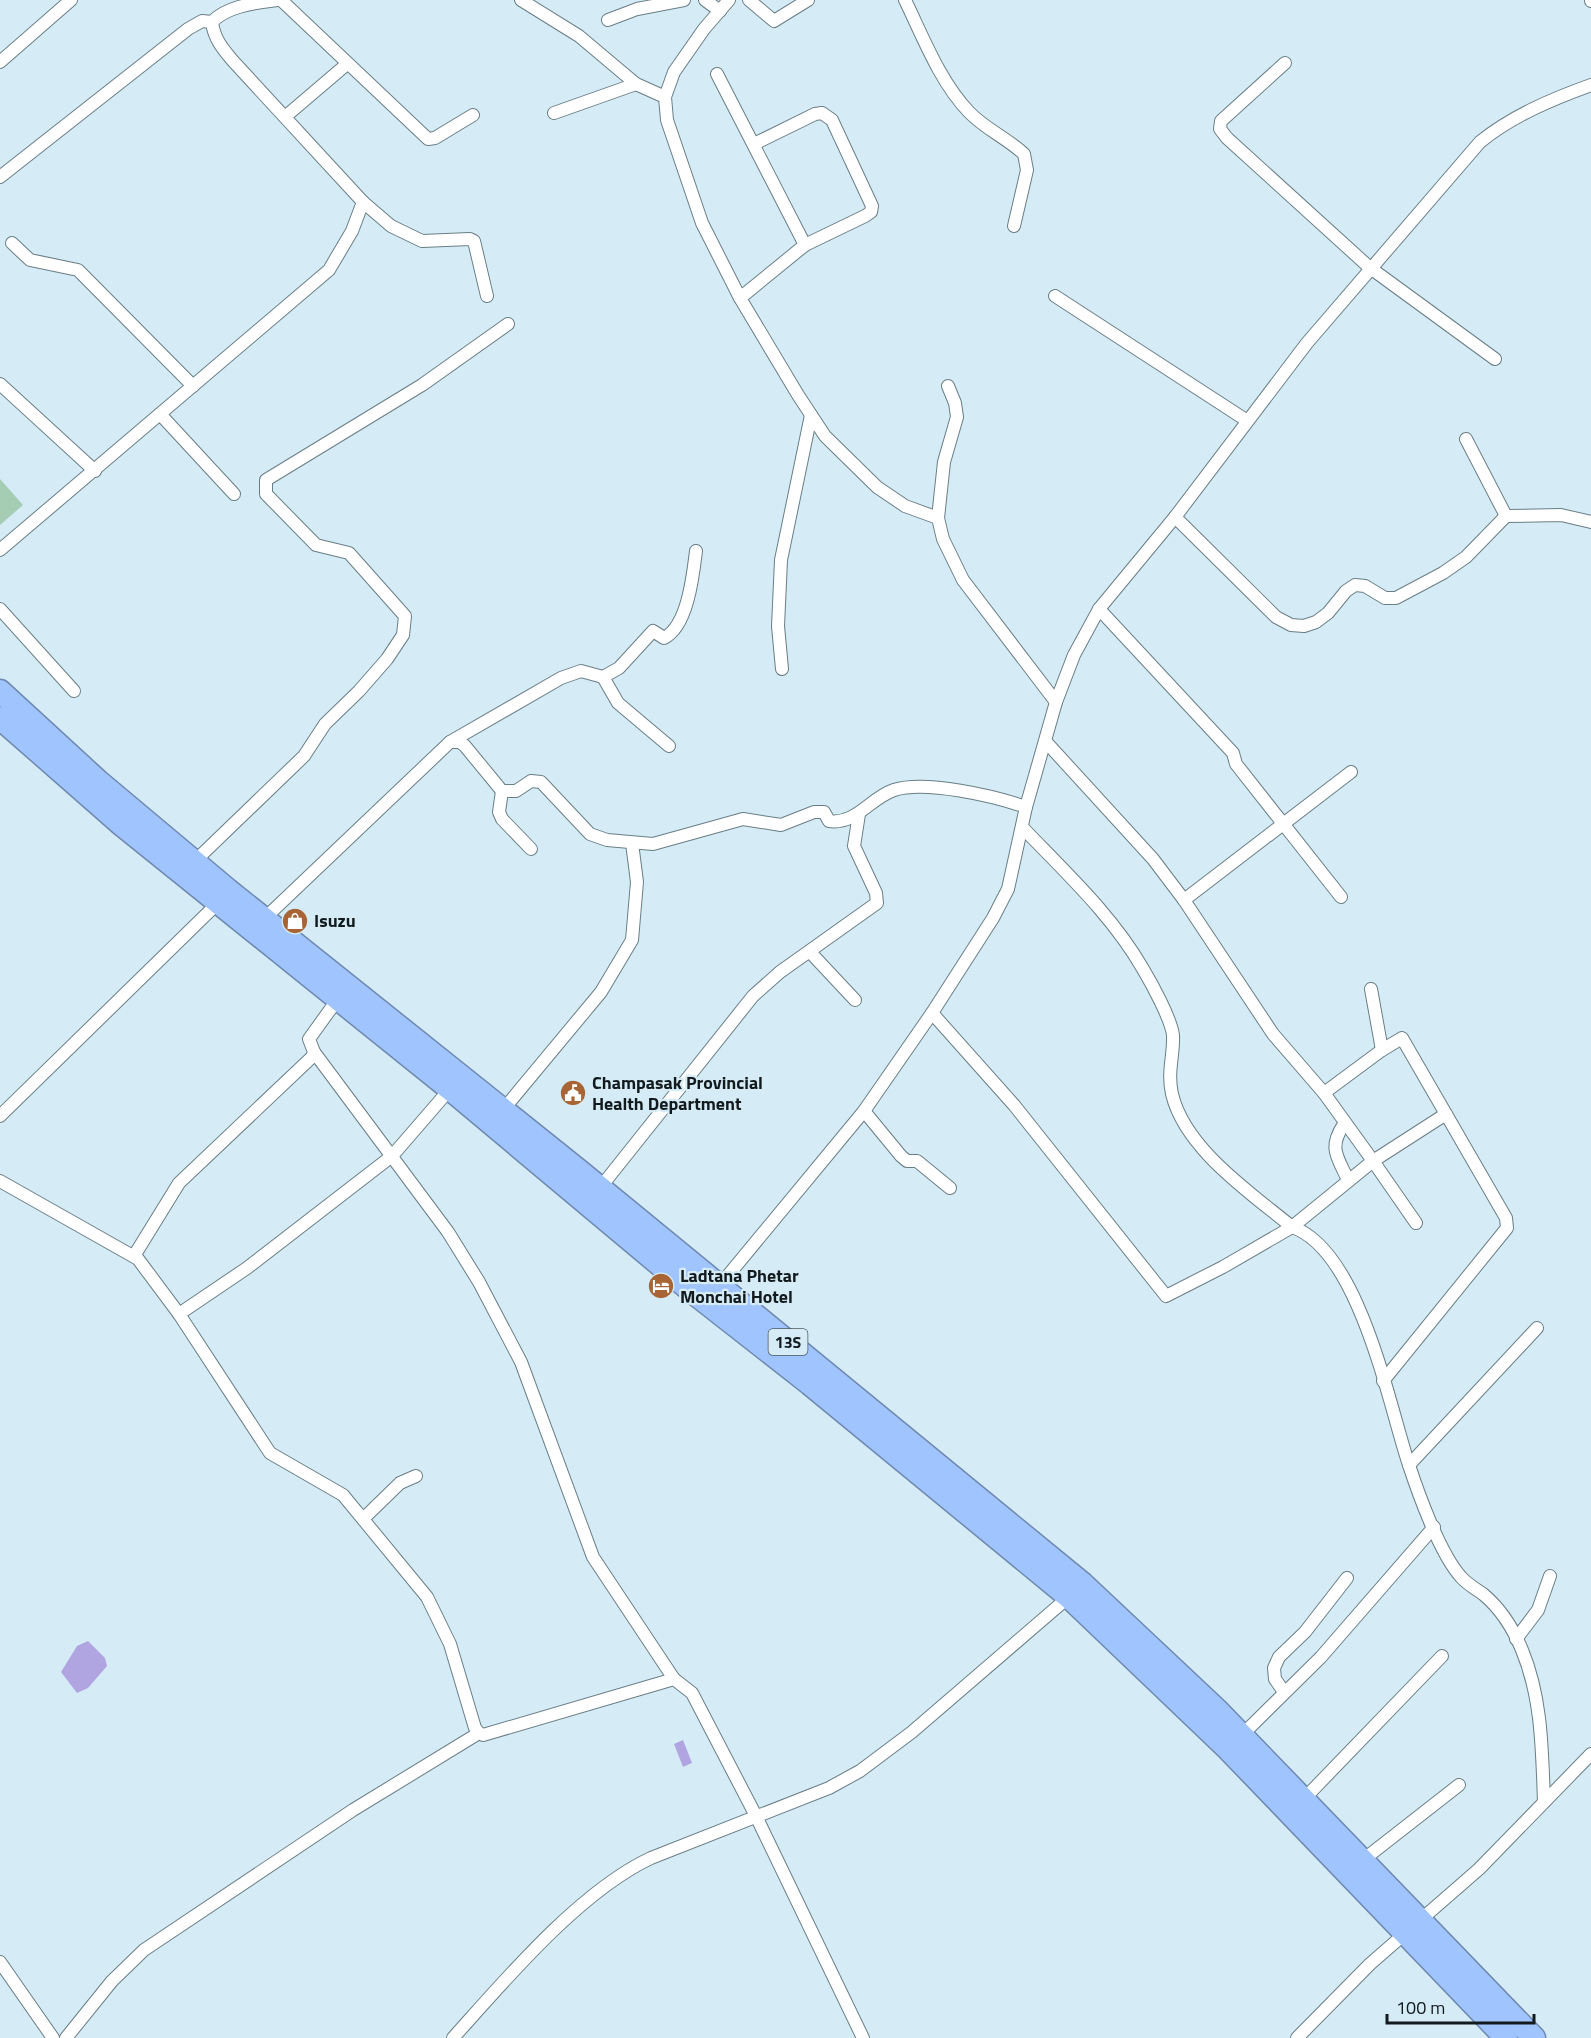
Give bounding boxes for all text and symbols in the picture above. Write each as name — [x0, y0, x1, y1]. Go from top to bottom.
shop icon: Isuzu — [280, 906, 310, 936]
place label: Isuzu — [314, 907, 356, 934]
place label: Champasak Provincial Health Department — [592, 1069, 763, 1117]
public building icon: Champasak Provincial Health Department — [558, 1078, 588, 1108]
place label: Ladtana Phetar Monchai Hotel — [680, 1262, 799, 1310]
hotel icon: Ladtana Phetar Monchai Hotel — [646, 1271, 676, 1301]
road number: 13S — [768, 1329, 808, 1355]
scale bar — [1387, 1987, 1534, 2025]
text: 100 m — [1396, 1994, 1445, 2021]

